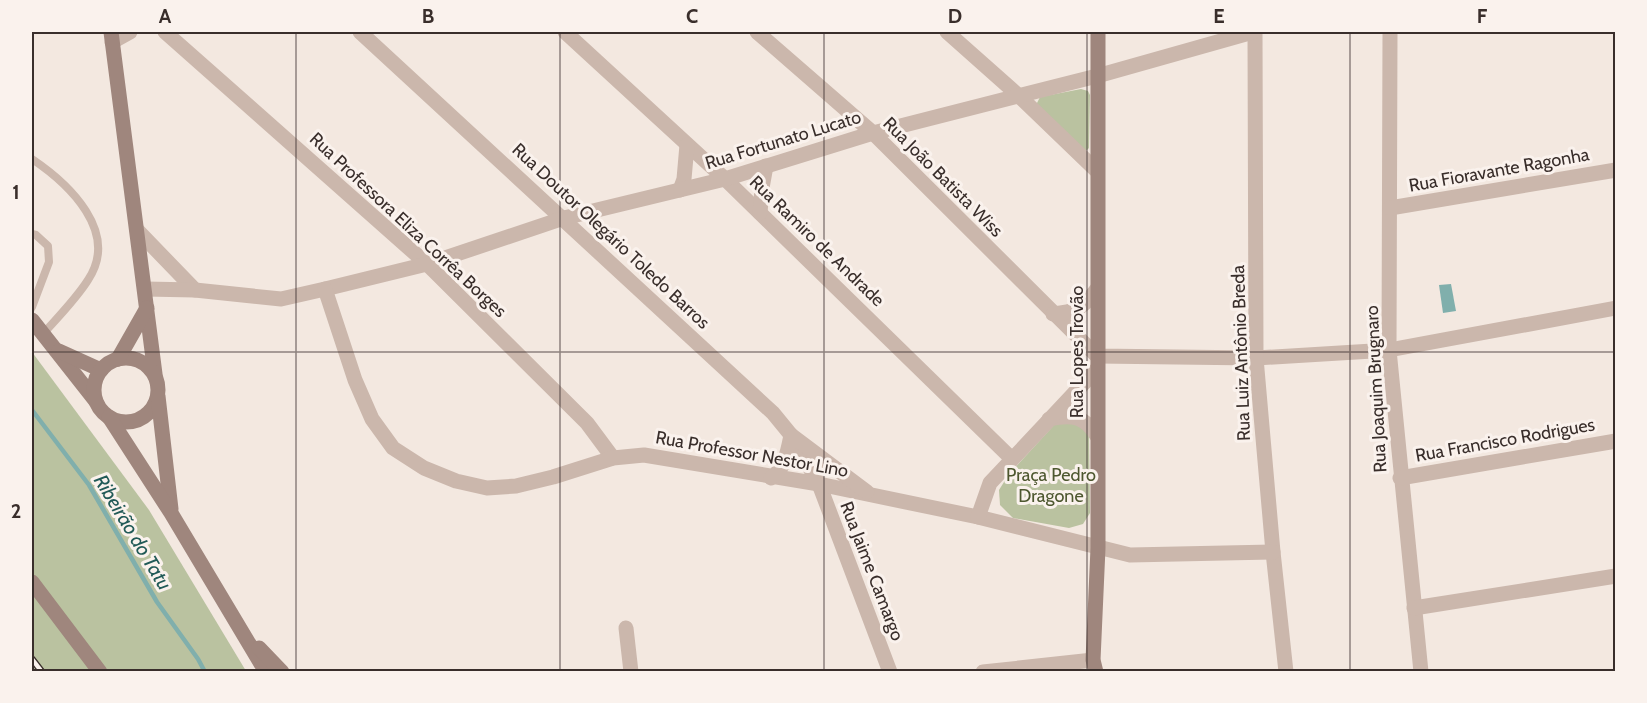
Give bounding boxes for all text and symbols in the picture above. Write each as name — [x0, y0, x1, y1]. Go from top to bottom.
text: A — [159, 4, 172, 28]
text: B — [422, 4, 434, 28]
text: C — [686, 4, 698, 28]
text: D — [948, 4, 962, 28]
text: E — [1213, 4, 1225, 28]
text: F — [1477, 4, 1488, 28]
street label: Rua Fortunato Lucato — [702, 106, 864, 174]
street label: Rua João Batista Wiss — [878, 112, 1008, 242]
street label: Rua Professora Eliza Corrêa Borges — [305, 128, 511, 322]
street label: Rua Doutor Olegário Toledo Barros — [508, 139, 714, 333]
street label: Rua Fioravante Ragonha — [1407, 143, 1591, 197]
street label: Rua Ramiro de Andrade — [745, 171, 889, 311]
text: 1 — [12, 180, 20, 204]
street label: Rua Luiz Antônio Breda — [1227, 264, 1255, 441]
street label: Rua Lopes Trovão — [1066, 286, 1088, 418]
street label: Rua Joaquim Brugnaro — [1361, 305, 1391, 473]
street label: Rua Francisco Rodrigues — [1413, 413, 1597, 467]
street label: Rua Professor Nestor Lino — [654, 426, 850, 482]
park label: Praça Pedro Dragone — [1006, 464, 1096, 507]
water label: Ribeirão do Tatu — [89, 470, 177, 594]
street label: Rua Jaime Camargo — [835, 498, 909, 644]
text: 2 — [11, 499, 21, 523]

